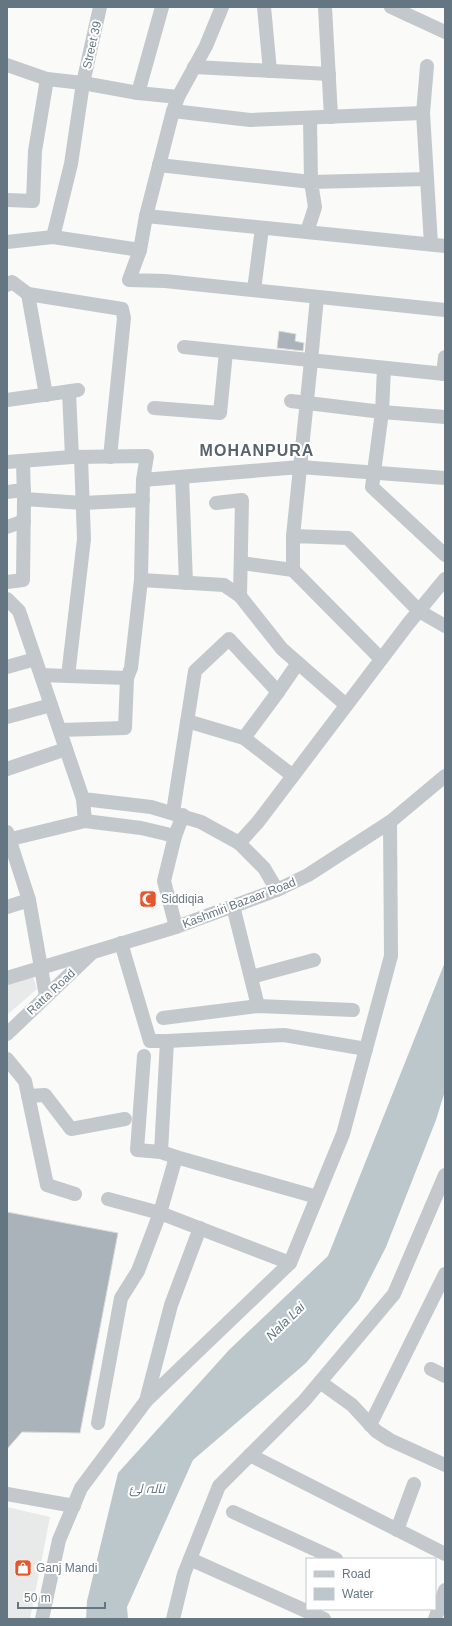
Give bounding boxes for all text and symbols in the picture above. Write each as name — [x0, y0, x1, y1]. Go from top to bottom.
street label: Street 39 — [80, 19, 104, 70]
district label: MOHANPURA — [200, 442, 314, 459]
street label: Kashmiri Bazaar Road — [180, 875, 298, 931]
mosque icon: Siddiqia — [138, 889, 158, 909]
place label: Siddiqia — [161, 892, 204, 906]
street label: Ratta Road — [24, 966, 78, 1018]
water label: Nala Lai — [263, 1299, 309, 1343]
water label: نالہ لئ — [129, 1481, 166, 1497]
shop icon: Ganj Mandi — [13, 1558, 33, 1578]
legend — [306, 1558, 436, 1610]
place label: Ganj Mandi — [36, 1561, 97, 1575]
text: Road — [342, 1567, 371, 1581]
scale bar — [18, 1584, 105, 1610]
text: Water — [342, 1587, 374, 1601]
text: 50 m — [24, 1591, 51, 1605]

